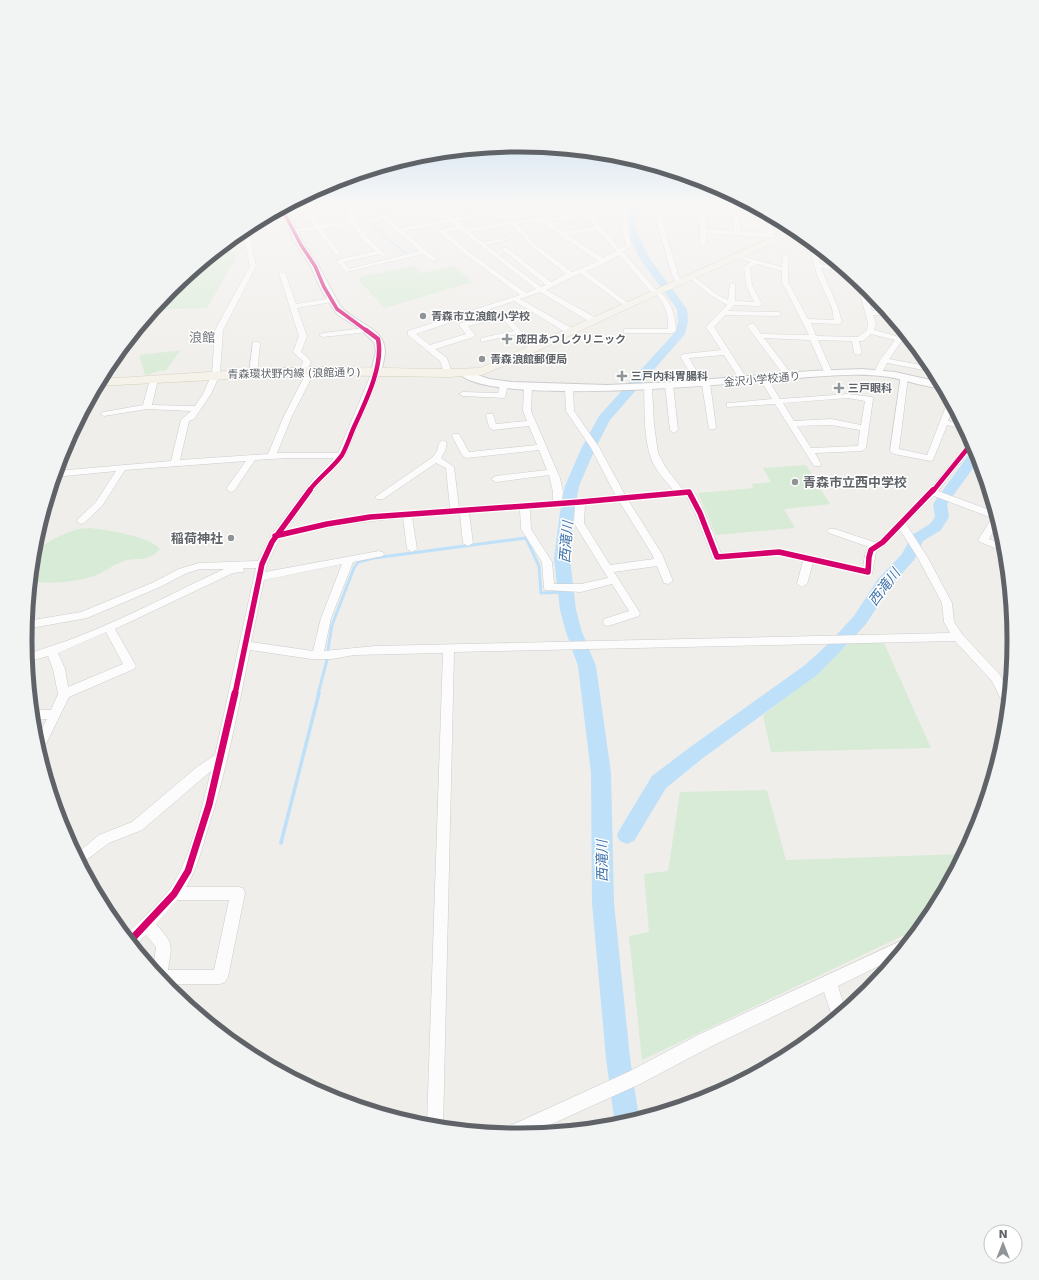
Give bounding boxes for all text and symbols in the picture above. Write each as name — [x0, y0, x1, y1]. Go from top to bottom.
place label: 青森市立浪館小学校 — [431, 310, 530, 323]
marker: 青森市立浪館小学校 — [418, 311, 428, 321]
district label: 浪館 — [189, 330, 215, 345]
marker: 成田あつしクリニック — [501, 333, 513, 345]
place label: 成田あつしクリニック — [516, 333, 626, 346]
place label: 青森浪館郵便局 — [490, 353, 567, 366]
marker: 青森浪館郵便局 — [477, 354, 487, 364]
street label: 青森環状野内線 (浪館通り) — [227, 366, 361, 381]
marker: 三戸内科胃腸科 — [616, 370, 628, 382]
place label: 三戸内科胃腸科 — [631, 370, 708, 383]
street label: 金沢小学校通り — [723, 370, 801, 389]
marker: 三戸眼科 — [833, 382, 845, 394]
place label: 三戸眼科 — [848, 382, 892, 395]
place label: 青森市立西中学校 — [803, 475, 907, 490]
marker: 青森市立西中学校 — [790, 477, 800, 487]
water label: 西滝川 — [556, 518, 576, 564]
place label: 稲荷神社 — [171, 531, 223, 546]
marker: 稲荷神社 — [226, 533, 236, 543]
water label: 西滝川 — [865, 564, 904, 609]
water label: 西滝川 — [594, 838, 610, 882]
north arrow — [983, 1224, 1023, 1264]
text: N — [998, 1228, 1008, 1241]

